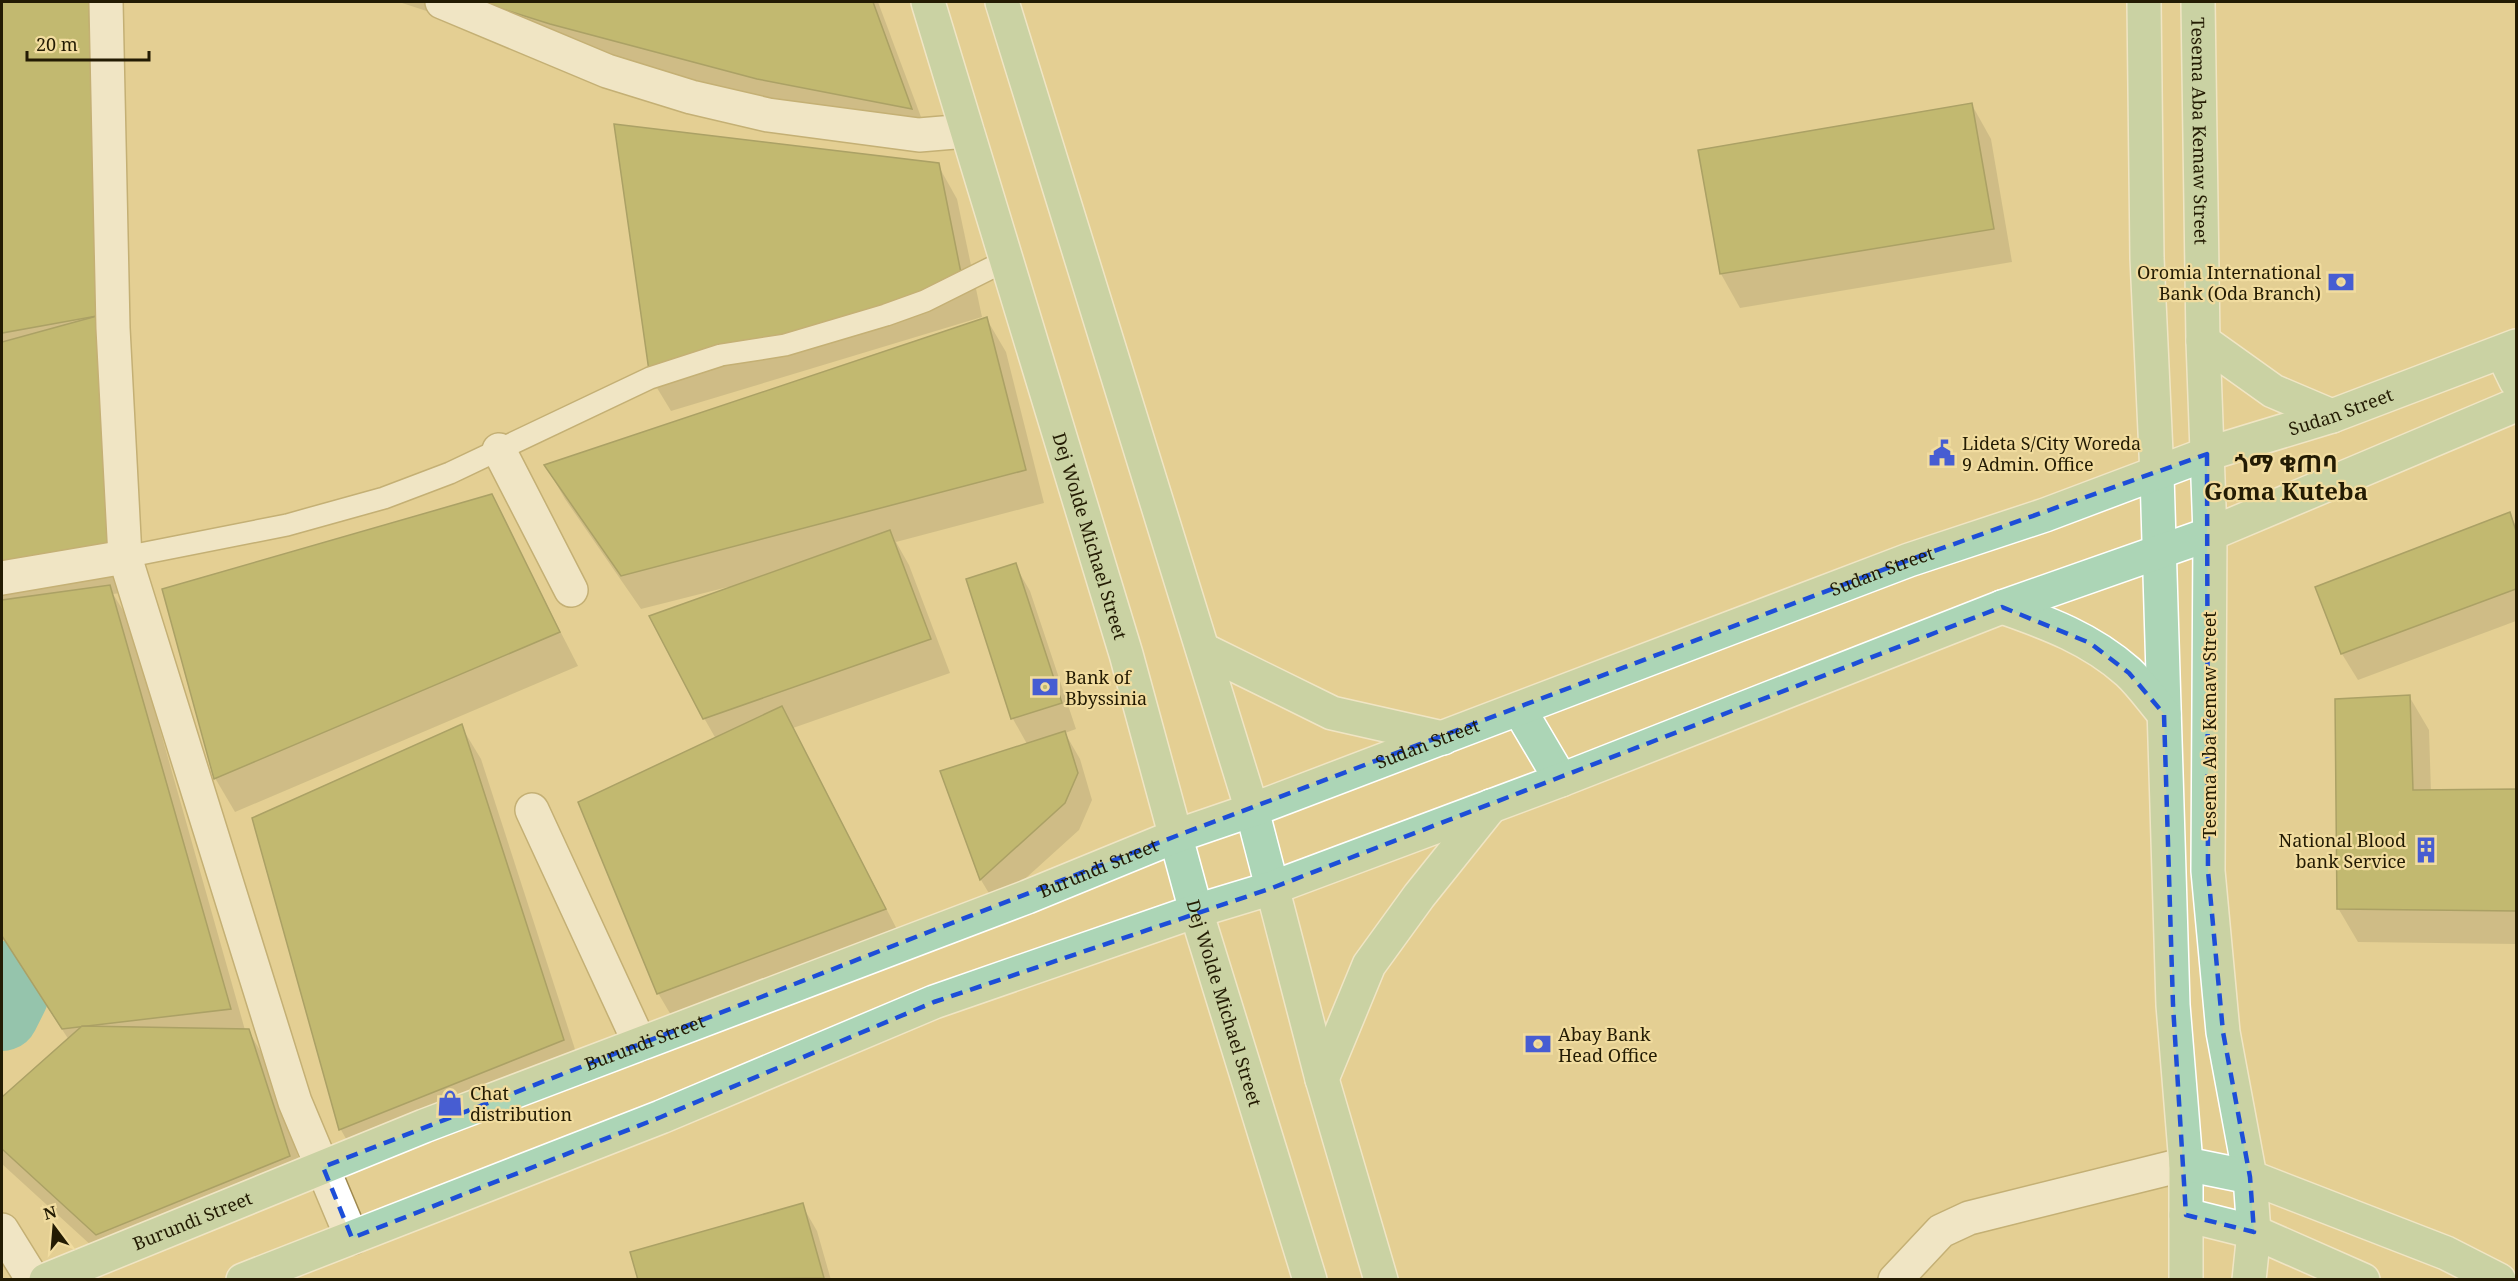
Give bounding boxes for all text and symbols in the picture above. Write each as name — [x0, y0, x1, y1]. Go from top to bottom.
street label: Tesema Aba Kemaw Street — [2186, 17, 2214, 245]
scale bar — [27, 24, 148, 62]
text: 20 m — [36, 32, 78, 56]
place label: Oromia International Bank (Oda Branch) — [2137, 260, 2321, 305]
bank icon: Oromia International Bank (Oda Branch) — [2326, 267, 2356, 297]
street label: Sudan Street — [2285, 382, 2396, 441]
street label: Dej Wolde Michael Street — [1047, 429, 1133, 642]
place label: Lideta S/City Woreda 9 Admin. Office — [1962, 431, 2141, 476]
public building icon: Lideta S/City Woreda 9 Admin. Office — [1927, 438, 1957, 468]
district label: ጎማ ቁጠባ Goma Kuteba — [2204, 446, 2368, 507]
street label: Sudan Street — [1826, 541, 1937, 601]
street label: Tesema Aba Kemaw Street — [2197, 611, 2221, 839]
place label: Bank of Bbyssinia — [1065, 665, 1147, 710]
bank icon: Bank of Bbyssinia — [1030, 672, 1060, 702]
street label: Sudan Street — [1372, 713, 1482, 774]
place label: National Blood bank Service — [2278, 828, 2406, 873]
street label: Burundi Street — [1035, 833, 1161, 903]
building icon: National Blood bank Service — [2411, 835, 2441, 865]
street label: Dej Wolde Michael Street — [1181, 897, 1268, 1109]
street label: Burundi Street — [581, 1009, 708, 1076]
place label: Abay Bank Head Office — [1558, 1022, 1658, 1067]
bank icon: Abay Bank Head Office — [1523, 1029, 1553, 1059]
place label: Chat distribution — [470, 1081, 572, 1126]
shop icon: Chat distribution — [435, 1088, 465, 1118]
street label: Burundi Street — [129, 1185, 255, 1255]
north arrow — [24, 1197, 84, 1257]
text: N — [41, 1200, 59, 1225]

